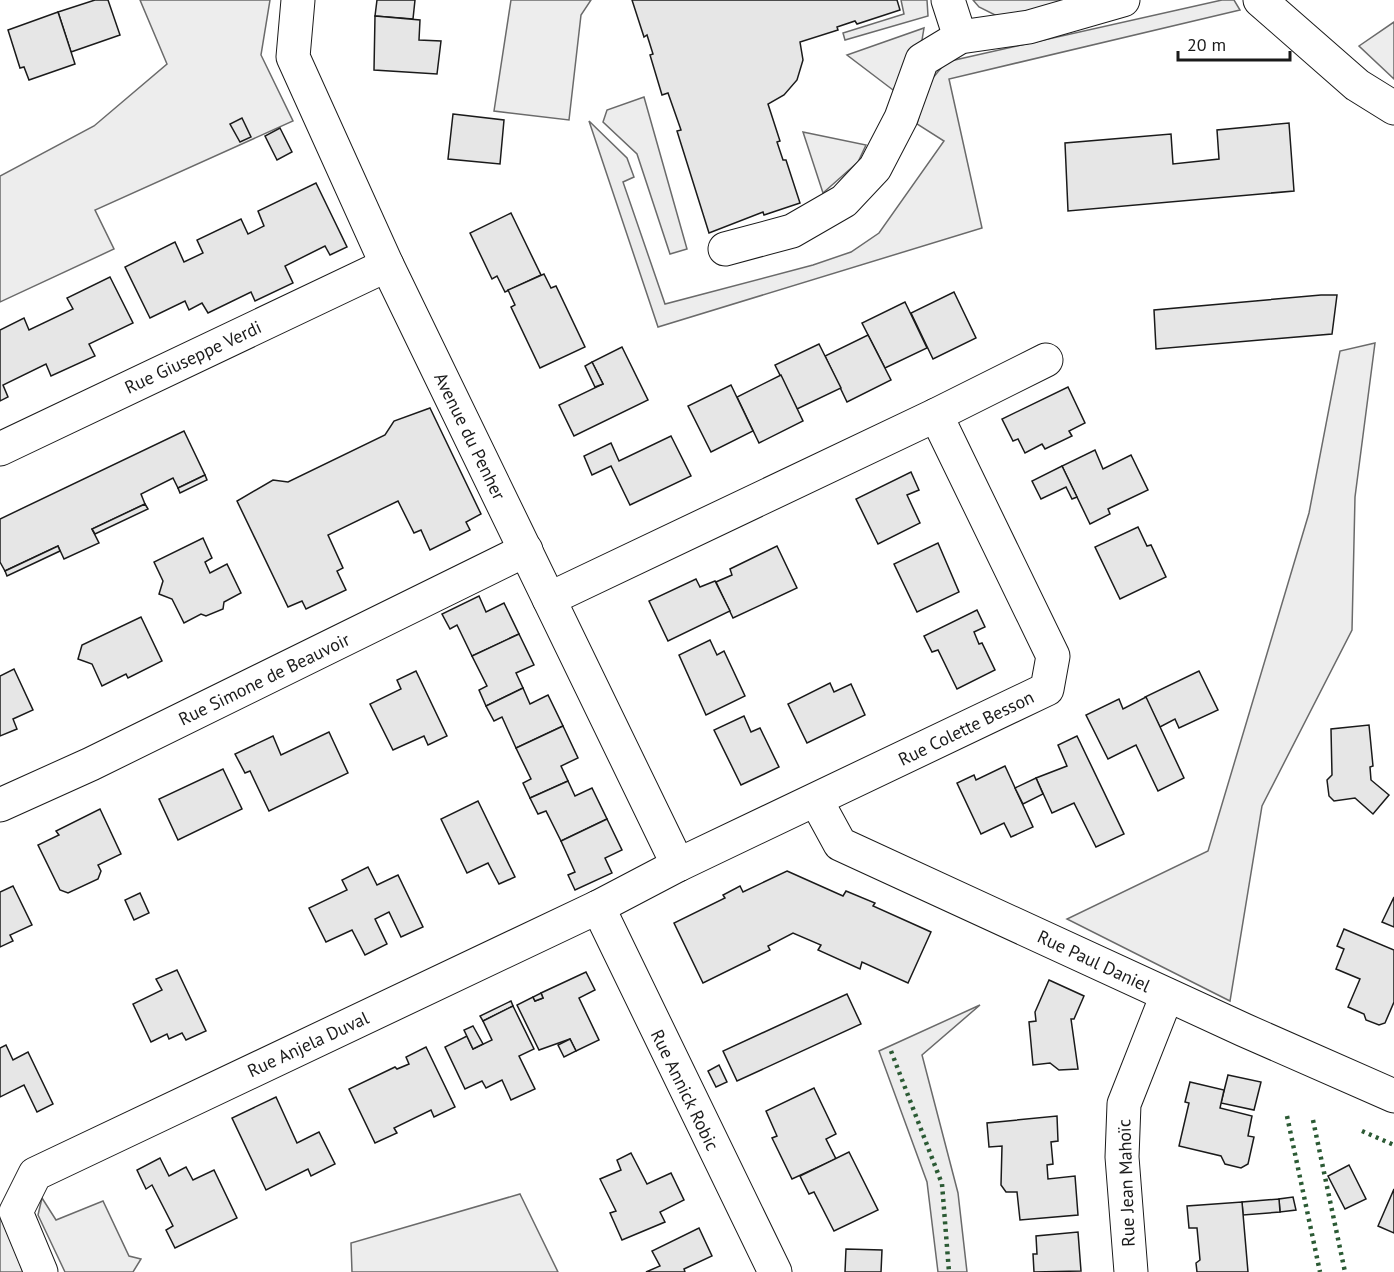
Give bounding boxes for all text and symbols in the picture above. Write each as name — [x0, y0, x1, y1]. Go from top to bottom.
scale bar — [1178, 24, 1290, 62]
text: 20 m — [1187, 33, 1226, 56]
street label: Rue Giuseppe Verdi — [121, 315, 265, 399]
street label: Avenue du Penher — [429, 369, 511, 503]
street label: Rue Simone de Beauvoir — [175, 628, 353, 730]
street label: Rue Colette Besson — [894, 685, 1038, 771]
street label: Rue Paul Daniel — [1034, 925, 1155, 998]
street label: Rue Anjela Duval — [244, 1006, 373, 1082]
street label: Rue Annick Robic — [646, 1026, 724, 1154]
street label: Rue Jean Mahoïc — [1112, 1119, 1140, 1247]

